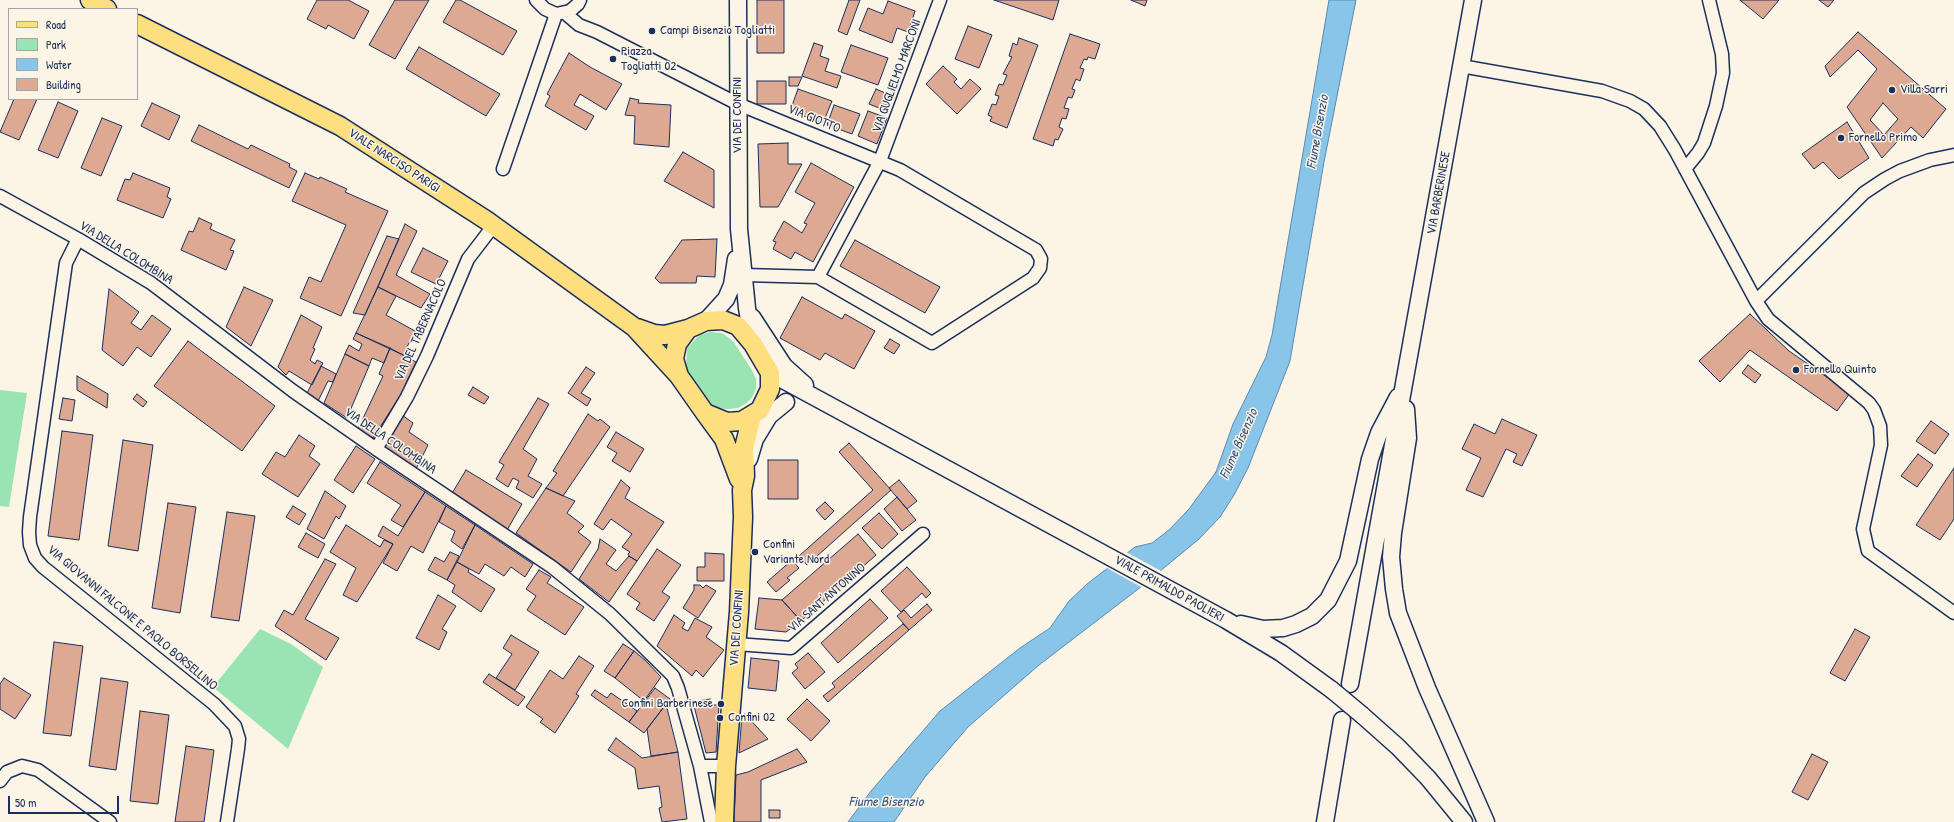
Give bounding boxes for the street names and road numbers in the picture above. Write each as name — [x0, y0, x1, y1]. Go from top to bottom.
street label: VIA GUGLIELMO MARCONI — [869, 17, 925, 135]
street label: VIA DEI CONFINI — [730, 77, 746, 153]
street label: VIA GIOTTO — [785, 101, 843, 137]
street label: VIALE NARCISO PARIGI — [345, 125, 443, 197]
street label: VIA BARBERINESE — [1424, 150, 1454, 236]
street label: VIA DELLA COLOMBINA — [76, 218, 176, 288]
street label: VIA DEL TABERNACOLO — [392, 277, 450, 383]
street label: VIA DELLA COLOMBINA — [341, 404, 439, 478]
street label: VIA GIOVANNI FALCONE E PAOLO BORSELLINO — [44, 542, 220, 694]
street label: VIALE PRIMALDO PAOLIERI — [1111, 552, 1227, 626]
street label: VIA SANT'ANTONINO — [785, 560, 869, 636]
street label: VIA DEI CONFINI — [727, 589, 747, 667]

